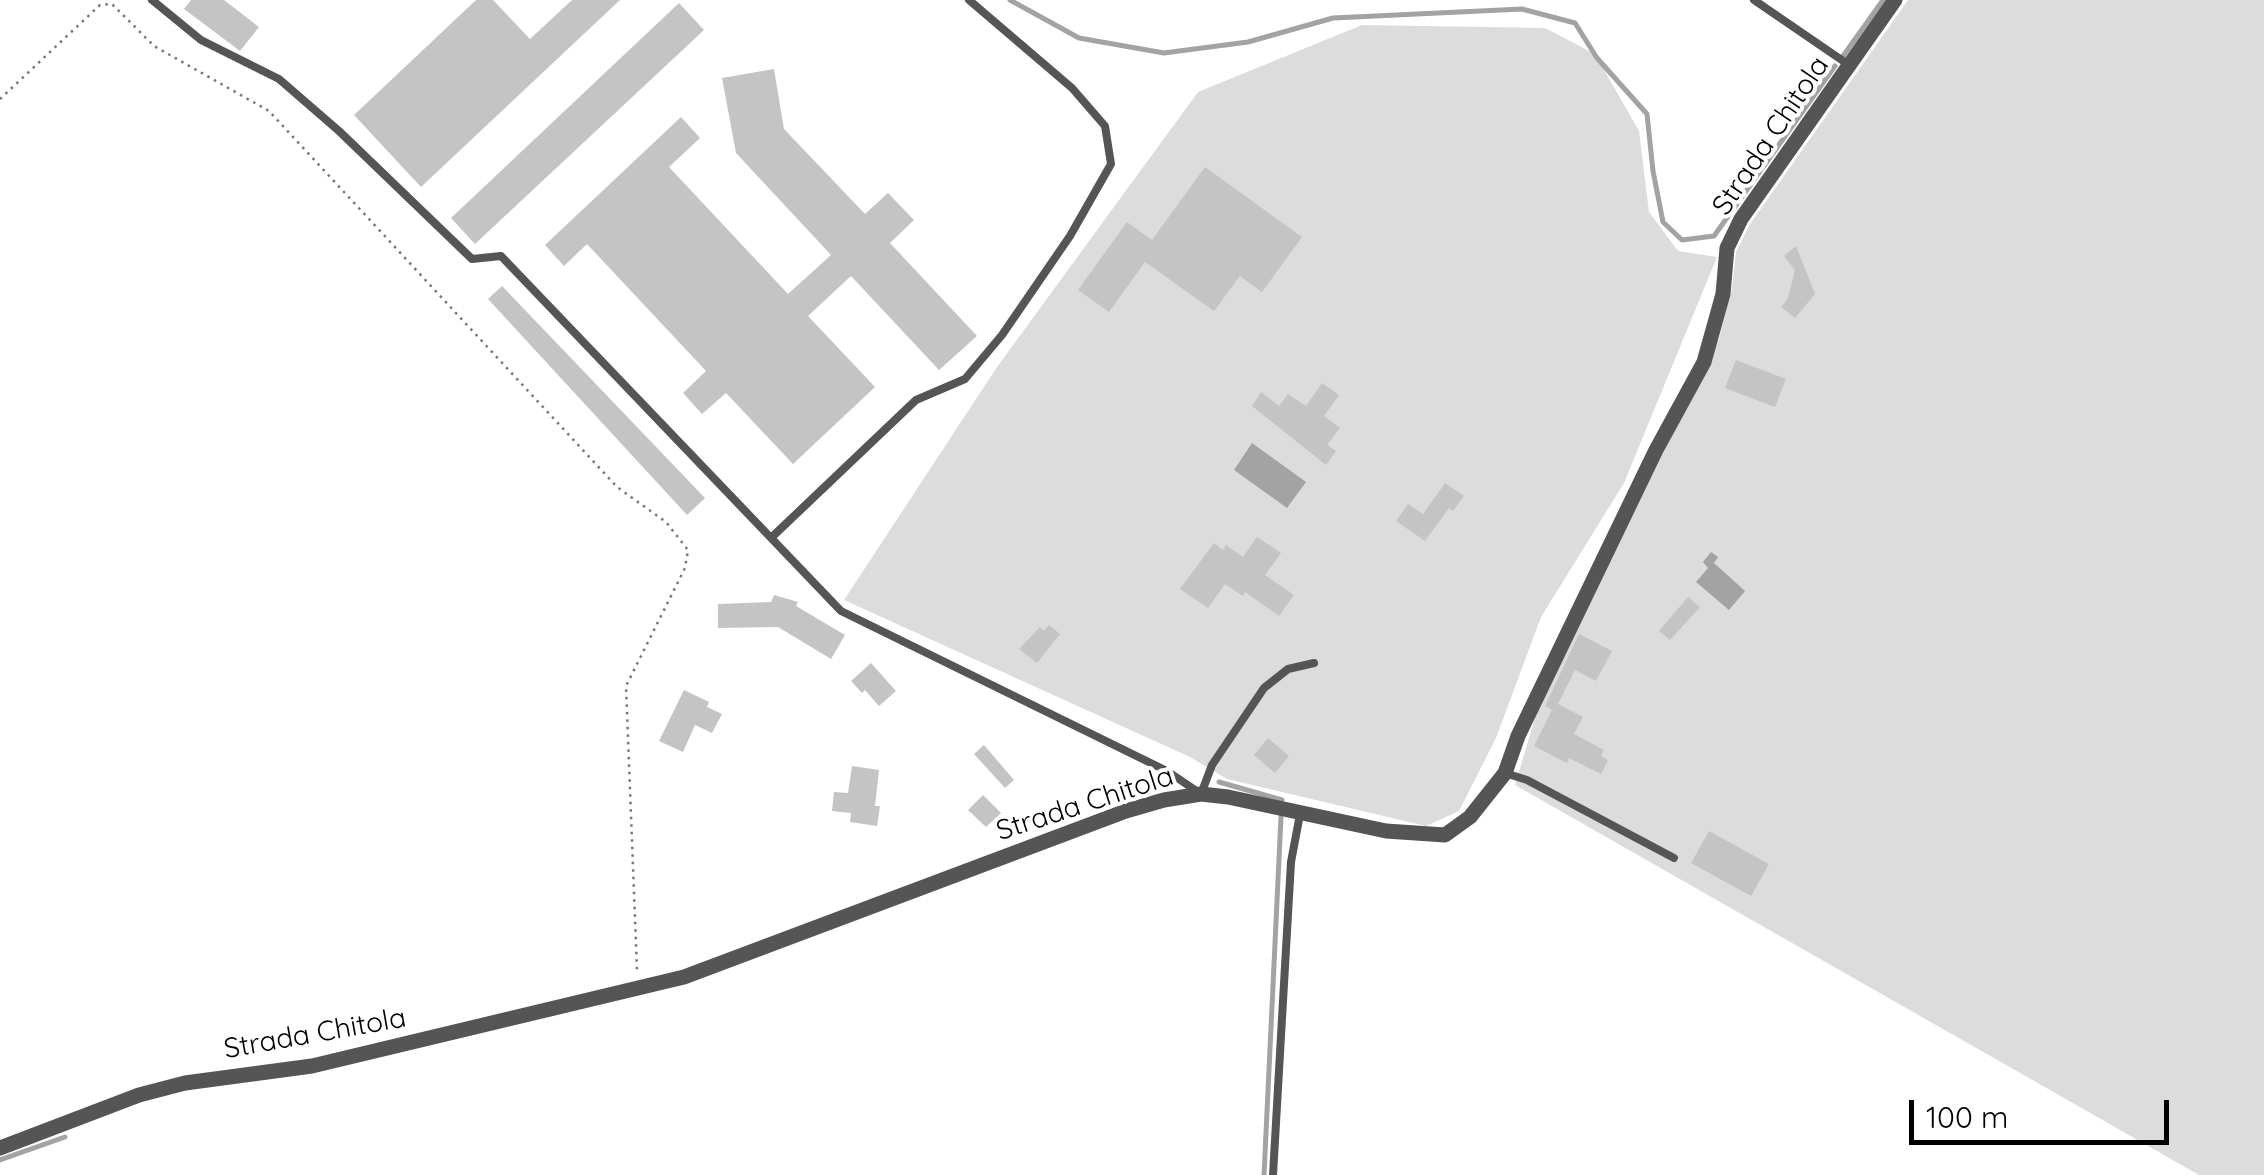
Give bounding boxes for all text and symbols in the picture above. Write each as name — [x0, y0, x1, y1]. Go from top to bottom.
street label: Strada Chitola — [1706, 50, 1836, 222]
street label: Strada Chitola — [992, 760, 1178, 848]
street label: Strada Chitola — [221, 1001, 409, 1067]
scale bar — [1914, 1080, 2174, 1142]
text: 100 m — [1926, 1098, 2008, 1136]

